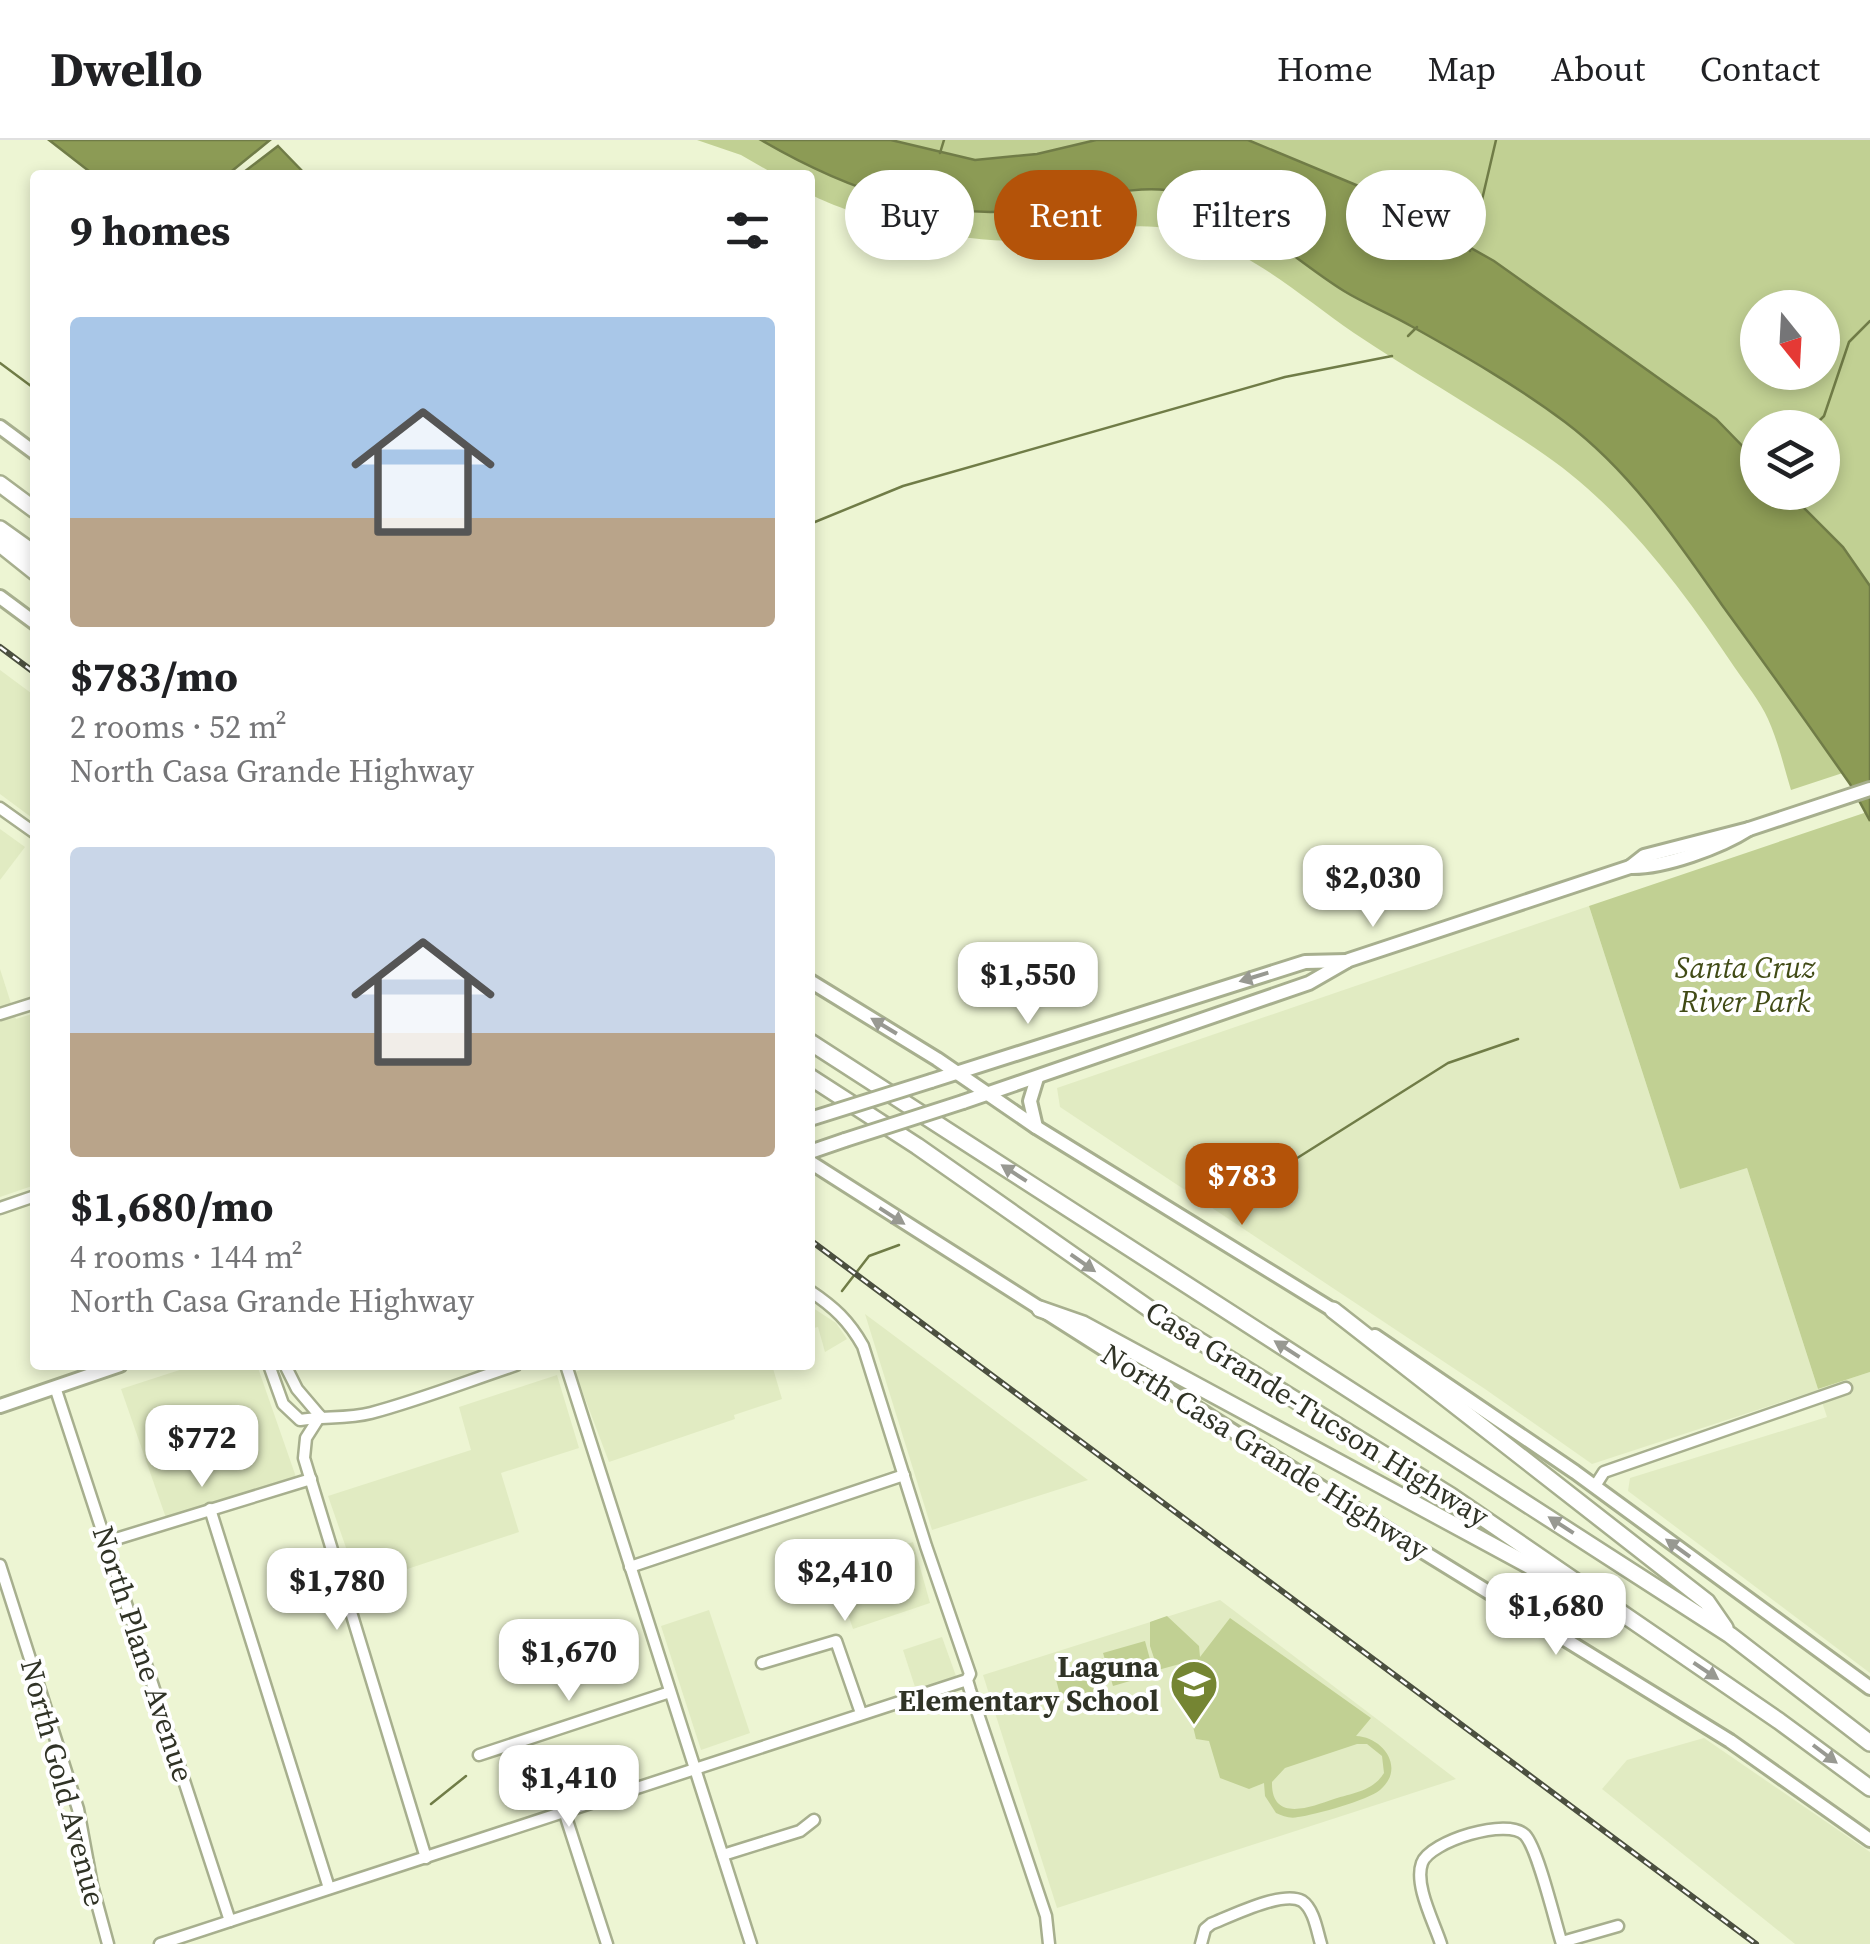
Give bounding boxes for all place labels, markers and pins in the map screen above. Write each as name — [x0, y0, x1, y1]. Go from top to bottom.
pin: $2,030 — [1292, 845, 1454, 930]
pin: $1,550 — [947, 942, 1109, 1027]
pin: $783 — [1183, 1143, 1301, 1228]
pin: $772 — [143, 1405, 261, 1490]
pin: $2,410 — [764, 1539, 926, 1624]
pin: $1,780 — [256, 1548, 418, 1633]
pin: $1,680 — [1475, 1573, 1637, 1658]
pin: $1,670 — [488, 1619, 650, 1704]
place label: Laguna Elementary School — [898, 1646, 1160, 1721]
school or university icon: Laguna Elementary School — [1168, 1658, 1220, 1726]
pin: $1,410 — [488, 1745, 650, 1830]

